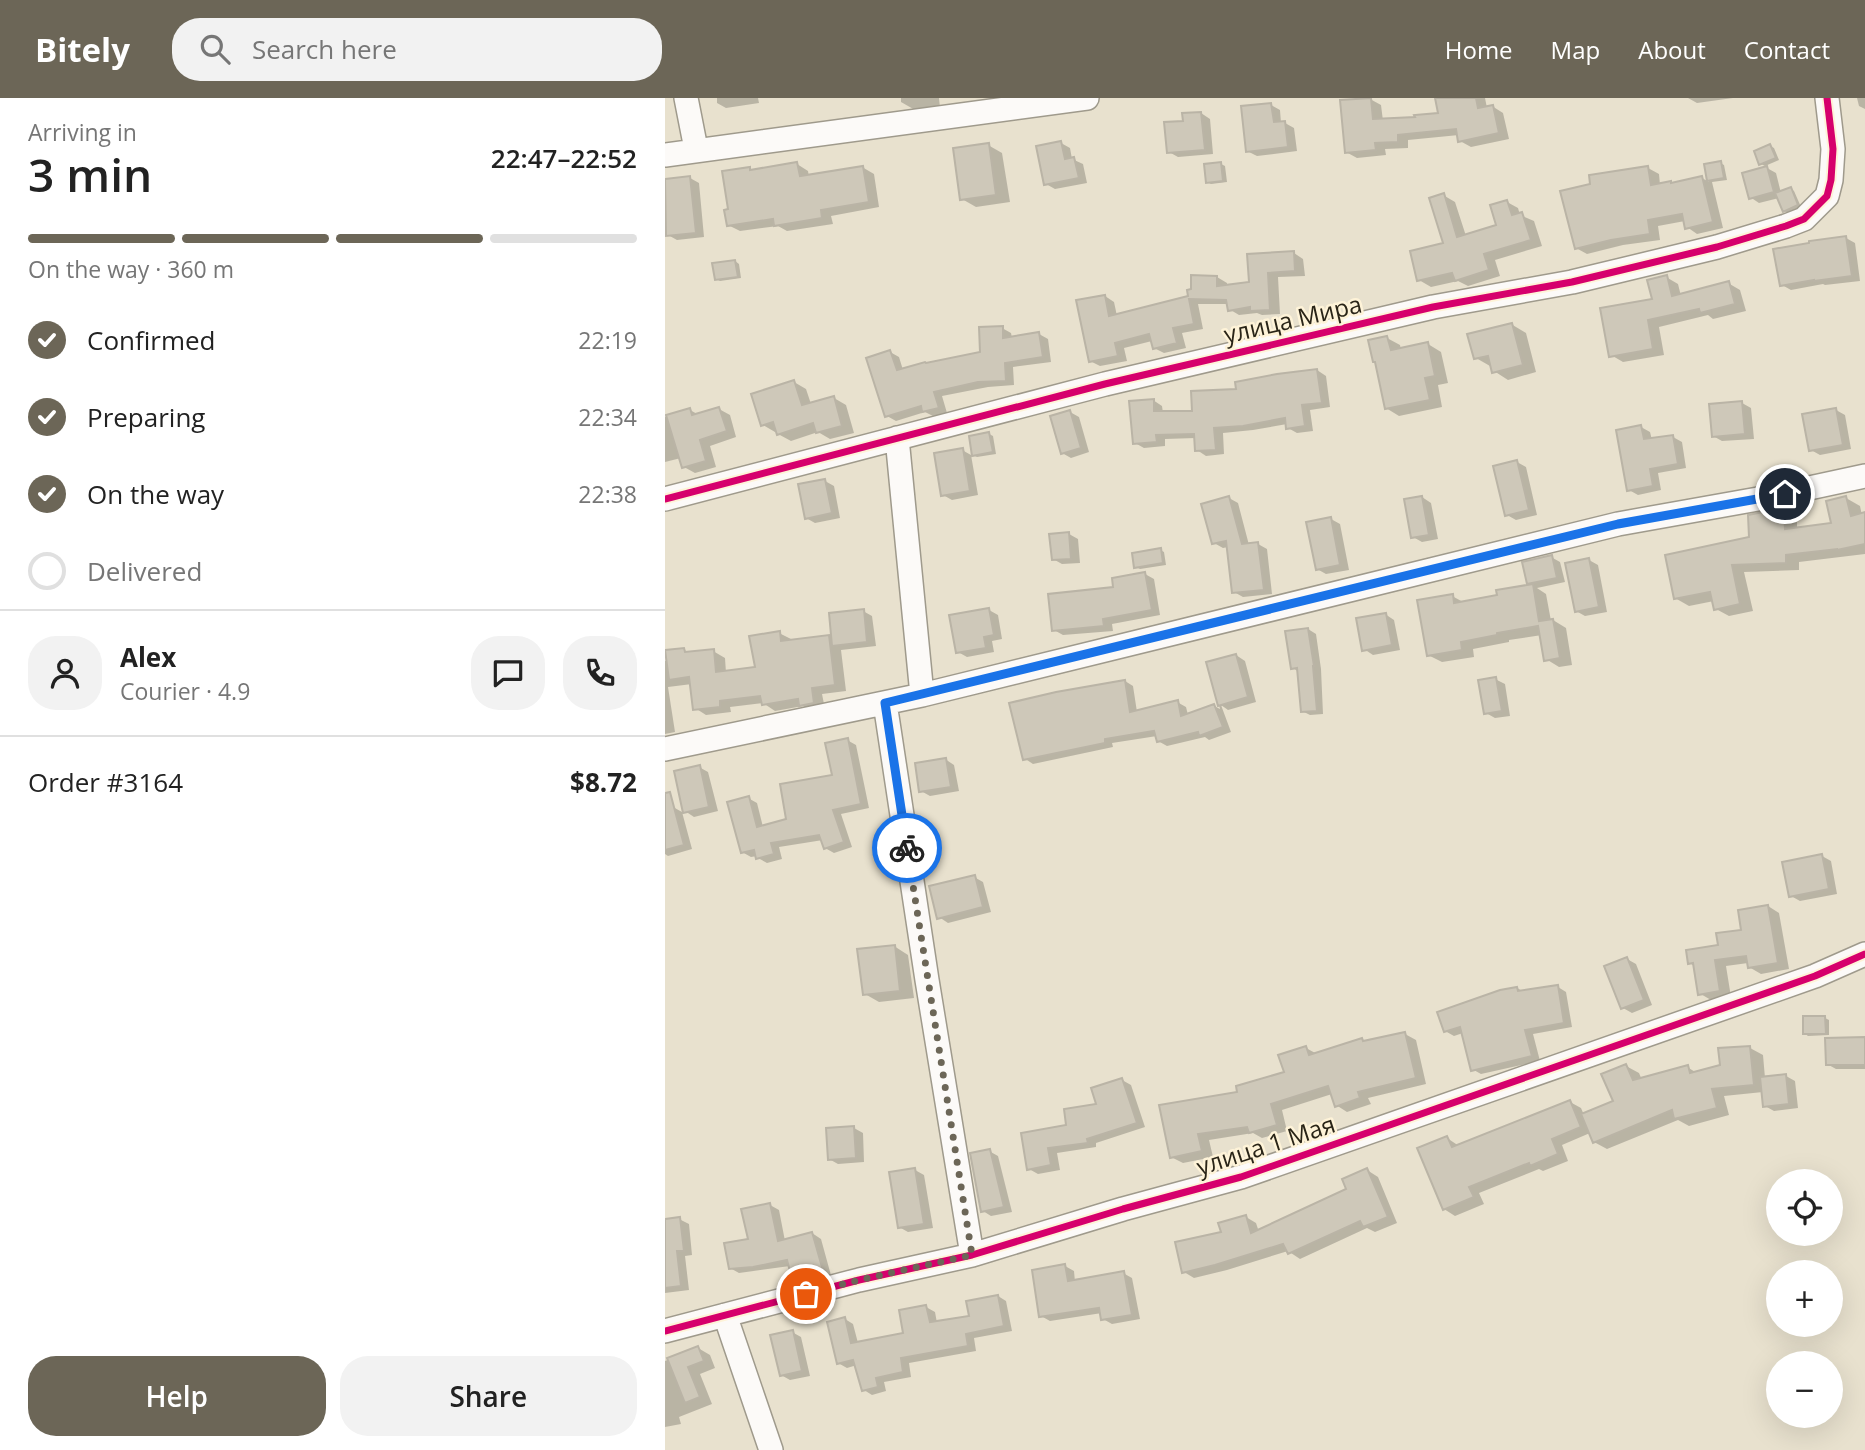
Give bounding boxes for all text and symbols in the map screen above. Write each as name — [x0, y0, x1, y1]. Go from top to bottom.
search box — [172, 18, 662, 81]
text: Bitely — [35, 27, 130, 72]
icon: search — [196, 30, 234, 68]
text: Search here — [252, 31, 397, 67]
text: Home — [1445, 33, 1513, 66]
text: Map — [1551, 33, 1600, 66]
text: About — [1638, 33, 1706, 66]
text: Contact — [1744, 33, 1830, 66]
text: Arriving in — [28, 116, 137, 148]
text: 22:47–22:52 — [491, 140, 637, 176]
text: 3 min — [28, 143, 152, 205]
text: On the way · 360 m — [28, 253, 234, 285]
street label: улица Мира — [1221, 287, 1365, 350]
icon: check — [28, 321, 66, 359]
text: Confirmed — [87, 322, 215, 358]
text: 22:19 — [578, 324, 637, 356]
icon: check — [28, 398, 66, 436]
text: Preparing — [87, 399, 205, 435]
text: 22:34 — [578, 401, 637, 433]
pin — [1755, 464, 1815, 524]
icon: check — [28, 475, 66, 513]
icon: home — [1766, 475, 1804, 513]
text: On the way — [87, 476, 224, 512]
text: 22:38 — [578, 478, 637, 510]
text: Delivered — [87, 553, 202, 589]
button: person — [28, 636, 102, 710]
button: chat — [471, 636, 545, 710]
button: phone — [563, 636, 637, 710]
text: Alex — [120, 639, 176, 675]
text: Courier · 4.9 — [120, 675, 250, 707]
text: Order #3164 — [28, 764, 183, 800]
text: $8.72 — [570, 764, 637, 800]
courier — [872, 813, 942, 883]
icon: bike — [888, 829, 926, 867]
street label: улица 1 Мая — [1192, 1107, 1339, 1182]
map controls — [1766, 1169, 1843, 1428]
button: locate — [1766, 1169, 1843, 1246]
button: + — [1766, 1260, 1843, 1337]
pin — [776, 1264, 836, 1324]
icon: bag — [787, 1275, 825, 1313]
button: − — [1766, 1351, 1843, 1428]
button: Help — [28, 1356, 326, 1436]
button: Share — [340, 1356, 637, 1436]

